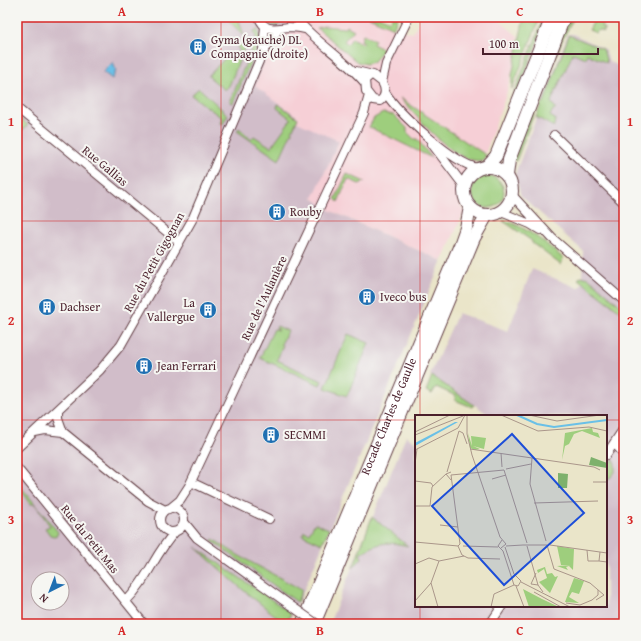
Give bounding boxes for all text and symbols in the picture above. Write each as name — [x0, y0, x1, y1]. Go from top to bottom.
text: A — [118, 2, 127, 21]
text: B — [316, 2, 324, 21]
text: C — [516, 2, 524, 21]
scale bar — [483, 30, 598, 56]
place label: Gyma (gauche) DL Compagnie (droite) — [211, 31, 308, 62]
text: 100 m — [489, 35, 519, 52]
building icon: Gyma (gauche) DL Compagnie (droite) — [188, 37, 208, 57]
text: 1 — [8, 112, 14, 131]
text: 1 — [627, 112, 633, 131]
street label: Rue Gallias — [79, 141, 132, 190]
building icon: Rouby — [267, 202, 287, 222]
place label: Rouby — [290, 203, 322, 220]
street label: Rue du Petit Gigognan — [119, 209, 188, 315]
street label: Rue de l'Aulanière — [236, 252, 291, 343]
building icon: Iveco bus — [357, 287, 377, 307]
place label: Iveco bus — [380, 288, 427, 305]
place label: La Vallergue — [147, 294, 195, 325]
building icon: Dachser — [37, 297, 57, 317]
place label: Dachser — [60, 298, 100, 315]
building icon: La Vallergue — [198, 300, 218, 320]
text: 2 — [8, 311, 15, 330]
text: 2 — [627, 311, 634, 330]
street label: Rocade Charles de Gaulle — [356, 355, 420, 477]
building icon: Jean Ferrari — [134, 356, 154, 376]
place label: Jean Ferrari — [155, 357, 217, 374]
inset map — [415, 415, 607, 607]
building icon: SECMMI — [261, 425, 281, 445]
place label: SECMMI — [284, 426, 326, 443]
street label: Rue du Petit Mas — [57, 501, 124, 577]
text: 3 — [8, 510, 14, 529]
text: 3 — [627, 510, 633, 529]
north arrow — [30, 571, 70, 611]
text: N — [35, 590, 51, 607]
text: A — [118, 621, 127, 640]
text: B — [316, 621, 324, 640]
text: C — [516, 621, 524, 640]

